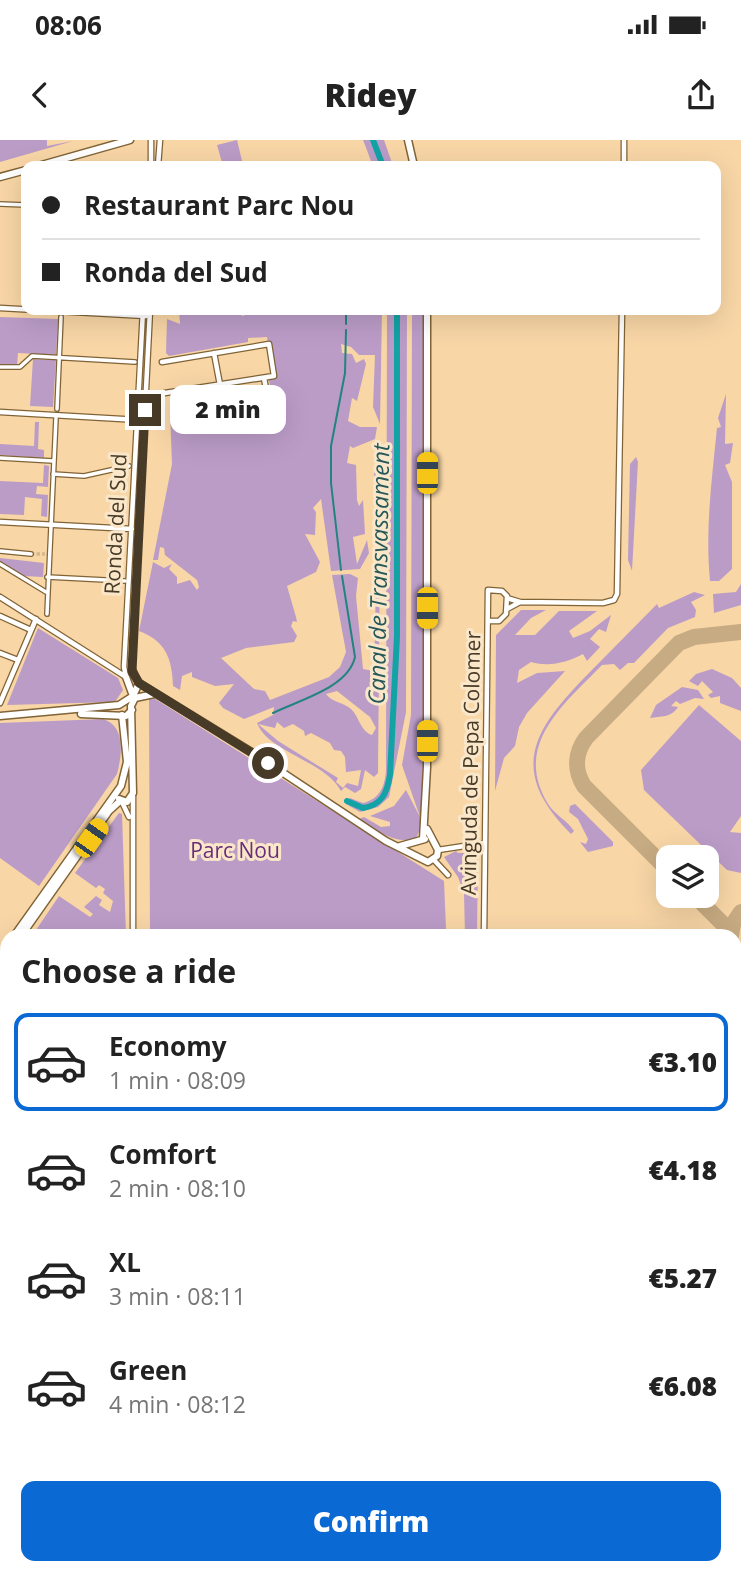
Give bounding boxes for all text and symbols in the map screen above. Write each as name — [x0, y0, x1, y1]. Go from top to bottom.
text: 08:06 — [35, 7, 102, 43]
text: Ridey — [325, 73, 416, 116]
icon: back — [21, 76, 59, 114]
icon: share — [682, 76, 720, 114]
text: Restaurant Parc Nou — [84, 187, 354, 223]
text: Ronda del Sud — [84, 254, 268, 290]
callout: 2 min — [170, 386, 285, 434]
text: 2 min — [195, 393, 261, 425]
route end — [129, 394, 161, 426]
water label: Canal de Transvassament — [360, 442, 396, 705]
car — [417, 452, 438, 494]
street label: Ronda del Sud — [97, 453, 133, 595]
car — [417, 587, 438, 629]
street label: Avinguda de Pepa Colomer — [454, 630, 486, 895]
car — [417, 720, 438, 762]
route start — [252, 747, 284, 779]
car — [71, 815, 112, 861]
park label: Parc Nou — [190, 836, 280, 864]
map controls — [656, 845, 719, 908]
button: layers — [656, 845, 719, 908]
text: Choose a ride — [21, 949, 236, 992]
text: Economy — [109, 1028, 227, 1064]
icon: car — [25, 1031, 88, 1094]
text: €3.10 — [649, 1044, 717, 1080]
text: 1 min · 08:09 — [109, 1064, 246, 1096]
text: Comfort — [109, 1136, 216, 1172]
icon: car — [25, 1139, 88, 1202]
text: €4.18 — [649, 1152, 717, 1188]
text: 2 min · 08:10 — [109, 1172, 246, 1204]
text: XL — [109, 1244, 141, 1280]
icon: car — [25, 1247, 88, 1310]
text: €5.27 — [649, 1260, 717, 1296]
text: 3 min · 08:11 — [109, 1280, 246, 1312]
text: Green — [109, 1352, 187, 1388]
icon: car — [25, 1355, 88, 1418]
text: €6.08 — [649, 1368, 717, 1404]
text: 4 min · 08:12 — [109, 1388, 246, 1420]
button: Confirm — [21, 1481, 721, 1561]

